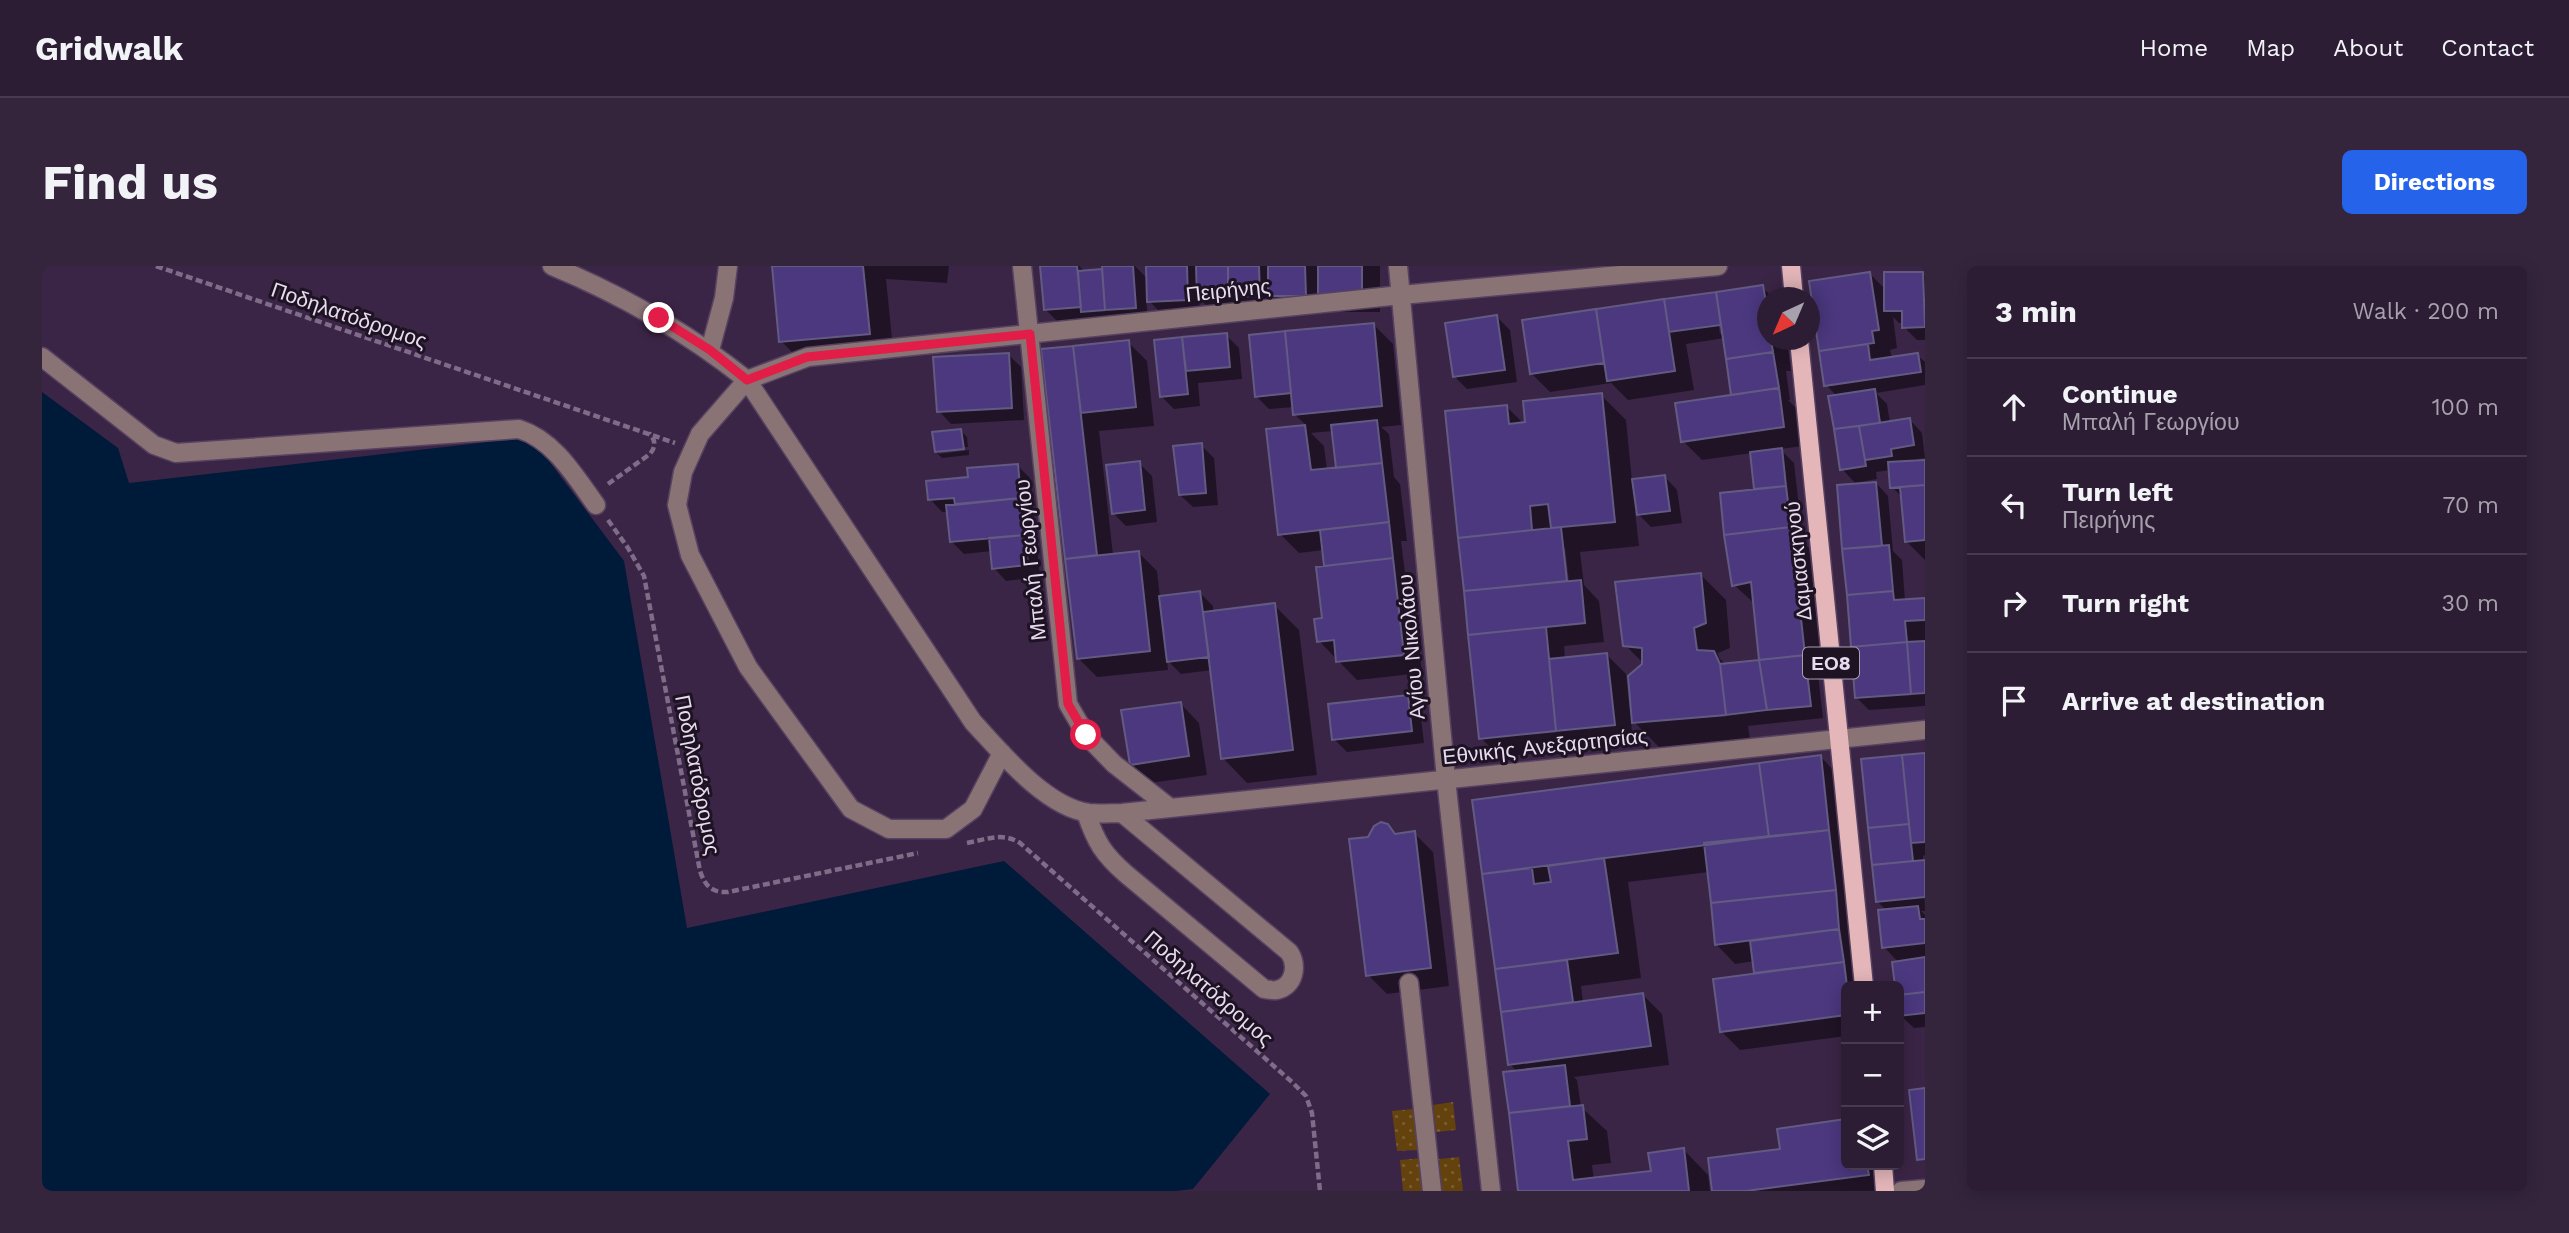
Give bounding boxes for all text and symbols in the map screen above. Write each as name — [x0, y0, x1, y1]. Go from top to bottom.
text: Gridwalk — [35, 29, 183, 68]
text: Home — [2140, 34, 2208, 62]
text: Map — [2246, 34, 2295, 62]
text: About — [2333, 34, 2403, 62]
text: Contact — [2441, 34, 2534, 62]
button: Directions — [2342, 150, 2527, 214]
text: Find us — [42, 153, 218, 211]
street label: Πειρήνης — [1184, 273, 1272, 307]
street label: Ποδηλατόδρομος — [268, 277, 430, 353]
north arrow — [1757, 287, 1820, 350]
text: 3 min — [1995, 294, 2077, 329]
text: Walk · 200 m — [2353, 298, 2499, 325]
route end — [643, 302, 674, 333]
text: Continue — [2062, 379, 2178, 409]
icon: ahead — [1995, 388, 2033, 426]
text: 100 m — [2432, 394, 2499, 421]
text: Μπαλή Γεωργίου — [2062, 409, 2239, 436]
text: Turn left — [2062, 477, 2173, 507]
street label: Μπαλή Γεωργίου — [1009, 478, 1051, 642]
icon: left — [1995, 486, 2033, 524]
text: 70 m — [2442, 492, 2499, 519]
street label: Δαμασκηνού — [1779, 500, 1817, 622]
text: Πειρήνης — [2062, 507, 2155, 534]
street label: Αγίου Νικολάου — [1392, 573, 1430, 721]
icon: right — [1995, 584, 2033, 622]
text: Turn right — [2062, 588, 2189, 618]
text: 30 m — [2442, 590, 2499, 617]
road number: ΕΟ8 — [1803, 648, 1859, 678]
icon: arrive — [1995, 682, 2033, 720]
text: Arrive at destination — [2062, 686, 2325, 716]
street label: Ποδηλατόδρομος — [670, 693, 726, 857]
route start — [1070, 719, 1101, 750]
street label: Εθνικής Ανεξαρτησίας — [1441, 723, 1649, 769]
street label: Ποδηλατόδρομος — [1139, 925, 1279, 1051]
map controls — [1841, 981, 1904, 1170]
button: + — [1841, 981, 1904, 1044]
button: − — [1841, 1044, 1904, 1107]
button: layers — [1841, 1107, 1904, 1170]

